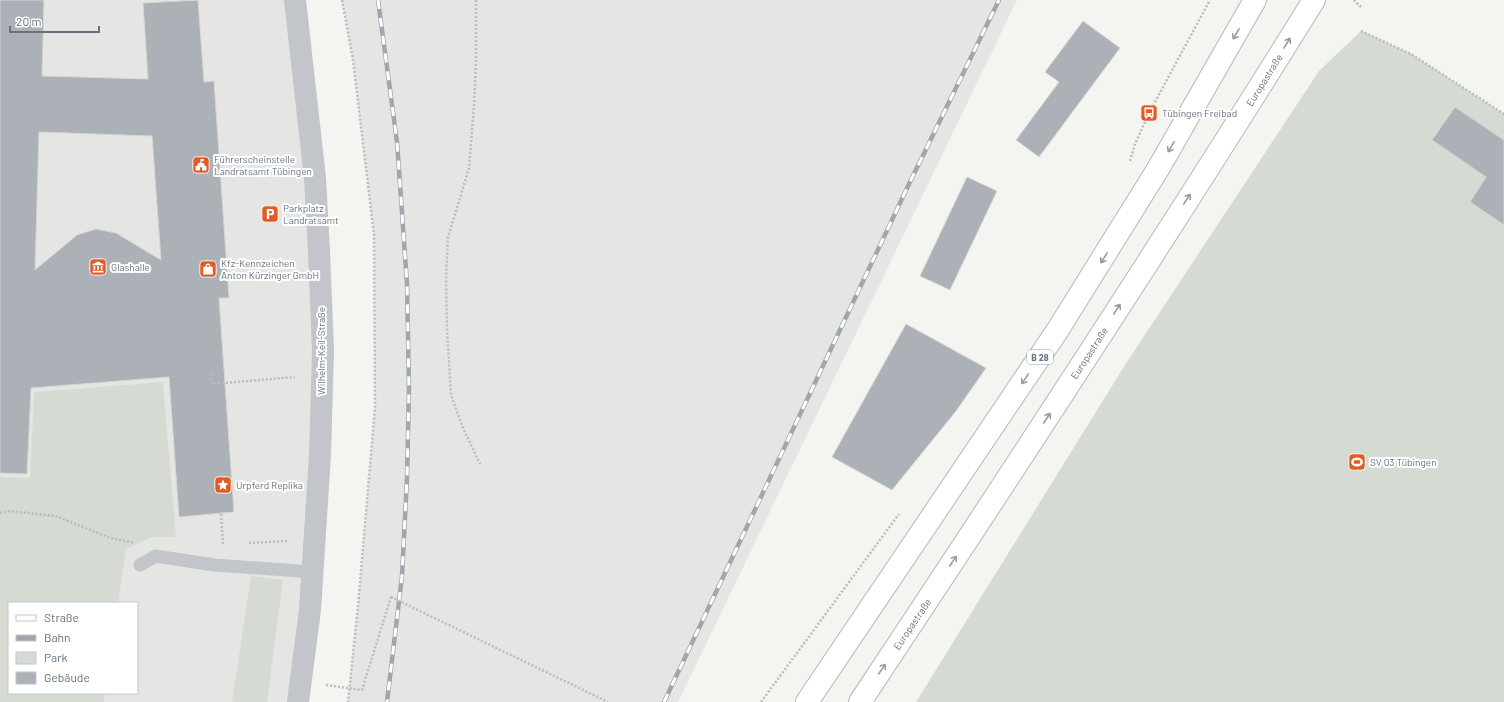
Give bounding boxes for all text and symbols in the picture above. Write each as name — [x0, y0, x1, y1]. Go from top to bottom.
scale bar — [10, 8, 99, 34]
text: 20 m — [16, 14, 42, 28]
one-way arrow — [1231, 28, 1239, 40]
one-way arrow — [1284, 37, 1292, 49]
street label: Europastraße — [1243, 52, 1285, 108]
bus stop icon: Tübingen Freibad — [1139, 103, 1159, 123]
place label: Tübingen Freibad — [1162, 107, 1237, 119]
one-way arrow — [1166, 141, 1174, 153]
place label: Führerscheinstelle Landratsamt Tübingen — [214, 153, 312, 177]
public building icon: Führerscheinstelle Landratsamt Tübingen — [191, 155, 211, 175]
one-way arrow — [1183, 194, 1192, 205]
place label: Parkplatz Landratsamt — [283, 202, 339, 226]
parking icon: Parkplatz Landratsamt — [260, 204, 280, 224]
one-way arrow — [1099, 252, 1107, 264]
museum icon: Glashalle — [88, 257, 108, 277]
place label: Kfz-Kennzeichen Anton Kürzinger GmbH — [221, 257, 319, 281]
shop icon: Kfz-Kennzeichen Anton Kürzinger GmbH — [198, 259, 218, 279]
place label: Glashalle — [111, 261, 150, 273]
one-way arrow — [1114, 303, 1122, 315]
street label: Wilhelm-Keil-Straße — [315, 307, 327, 395]
street label: Europastraße — [1068, 325, 1110, 381]
road number: B 28 — [1027, 350, 1053, 364]
one-way arrow — [1021, 373, 1029, 384]
one-way arrow — [1043, 413, 1051, 424]
sports icon: SV 03 Tübingen — [1347, 452, 1367, 472]
place label: SV 03 Tübingen — [1370, 456, 1437, 468]
place icon: Urpferd Replika — [213, 475, 233, 495]
place label: Urpferd Replika — [236, 479, 303, 491]
one-way arrow — [950, 555, 958, 567]
street label: Europastraße — [890, 596, 934, 652]
legend — [8, 602, 138, 694]
text: Straße — [44, 610, 79, 624]
text: Bahn — [44, 630, 71, 644]
text: Park — [44, 650, 68, 664]
one-way arrow — [878, 664, 886, 675]
text: Gebäude — [44, 670, 90, 684]

